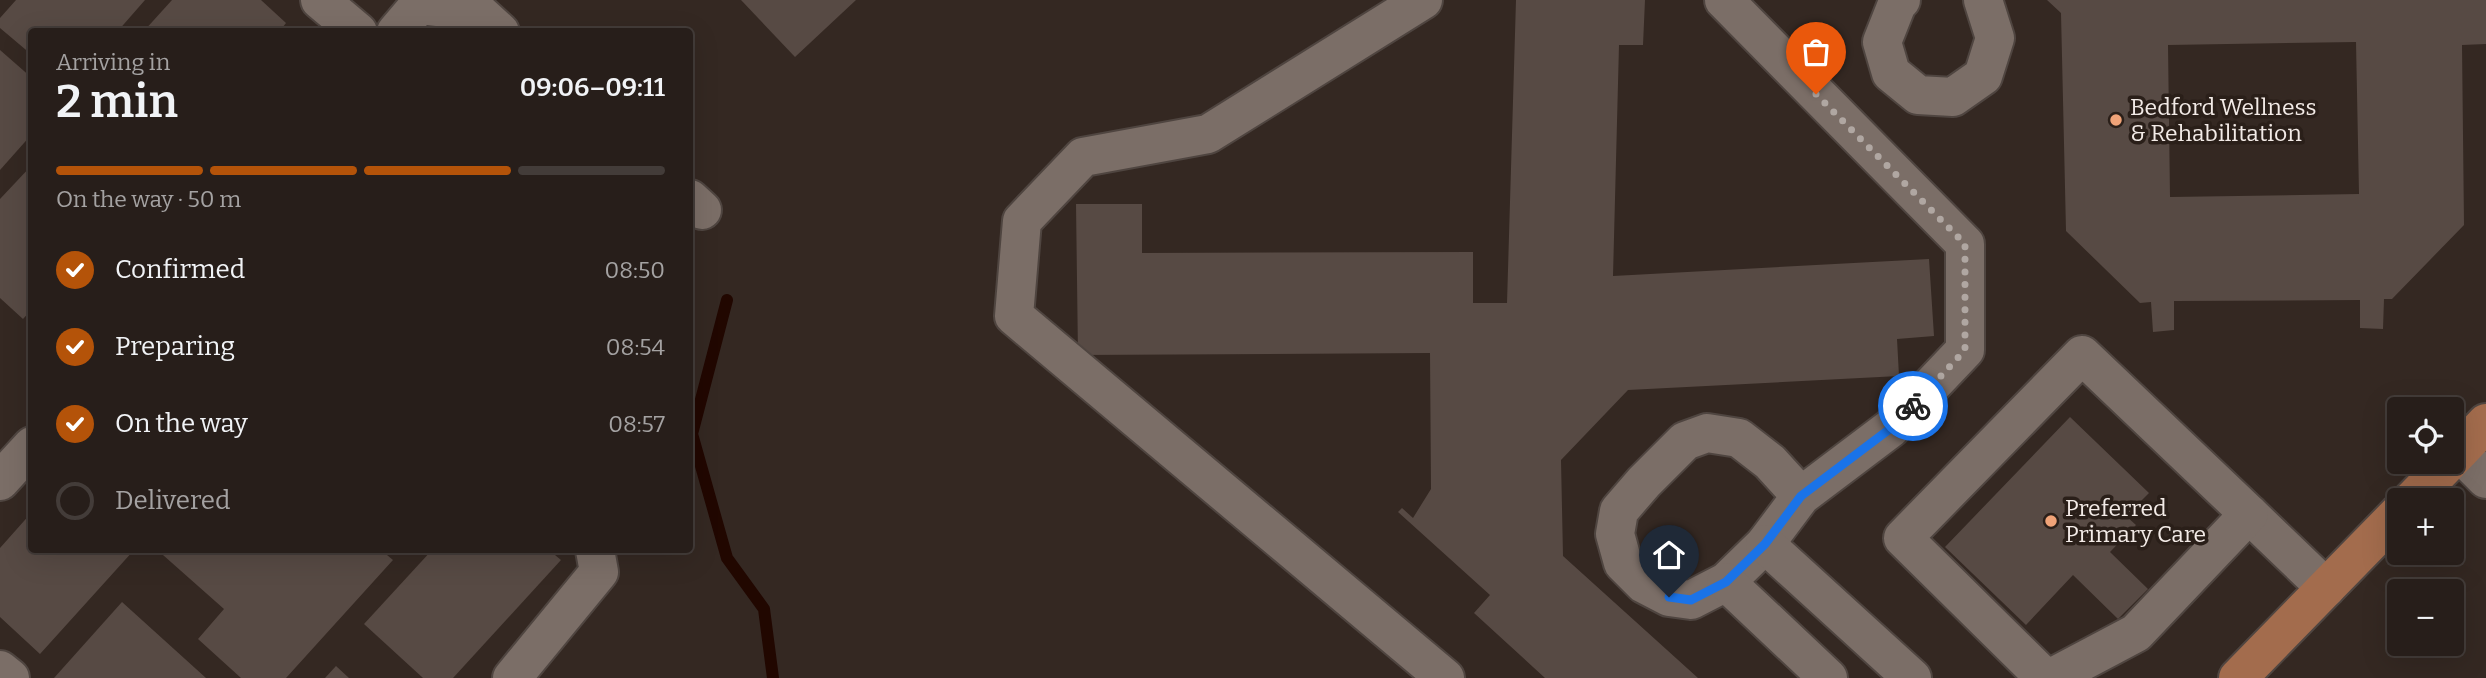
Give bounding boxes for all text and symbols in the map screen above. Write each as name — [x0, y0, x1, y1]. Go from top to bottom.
pin — [1786, 22, 1846, 94]
icon: bag — [1797, 33, 1835, 71]
text: Arriving in — [56, 48, 170, 76]
text: 09:06–09:11 — [520, 72, 665, 103]
text: 2 min — [56, 74, 178, 129]
place label: Bedford Wellness & Rehabilitation — [2130, 93, 2316, 147]
marker: Bedford Wellness & Rehabilitation — [2108, 112, 2124, 128]
text: On the way · 50 m — [56, 185, 241, 213]
icon: check — [56, 251, 94, 289]
text: Confirmed — [115, 254, 245, 285]
text: 08:50 — [605, 256, 665, 284]
icon: check — [56, 328, 94, 366]
text: Preparing — [115, 331, 235, 362]
text: 08:54 — [606, 333, 665, 361]
courier — [1878, 371, 1948, 441]
icon: bike — [1894, 387, 1932, 425]
map controls — [2387, 397, 2464, 656]
button: locate — [2387, 397, 2464, 474]
icon: check — [56, 405, 94, 443]
text: On the way — [115, 408, 248, 439]
text: 08:57 — [608, 410, 665, 438]
text: Delivered — [115, 485, 230, 516]
button: + — [2387, 488, 2464, 565]
place label: Preferred Primary Care — [2065, 494, 2206, 548]
marker: Preferred Primary Care — [2043, 513, 2059, 529]
pin — [1639, 525, 1699, 597]
icon: home — [1650, 536, 1688, 574]
button: − — [2387, 579, 2464, 656]

